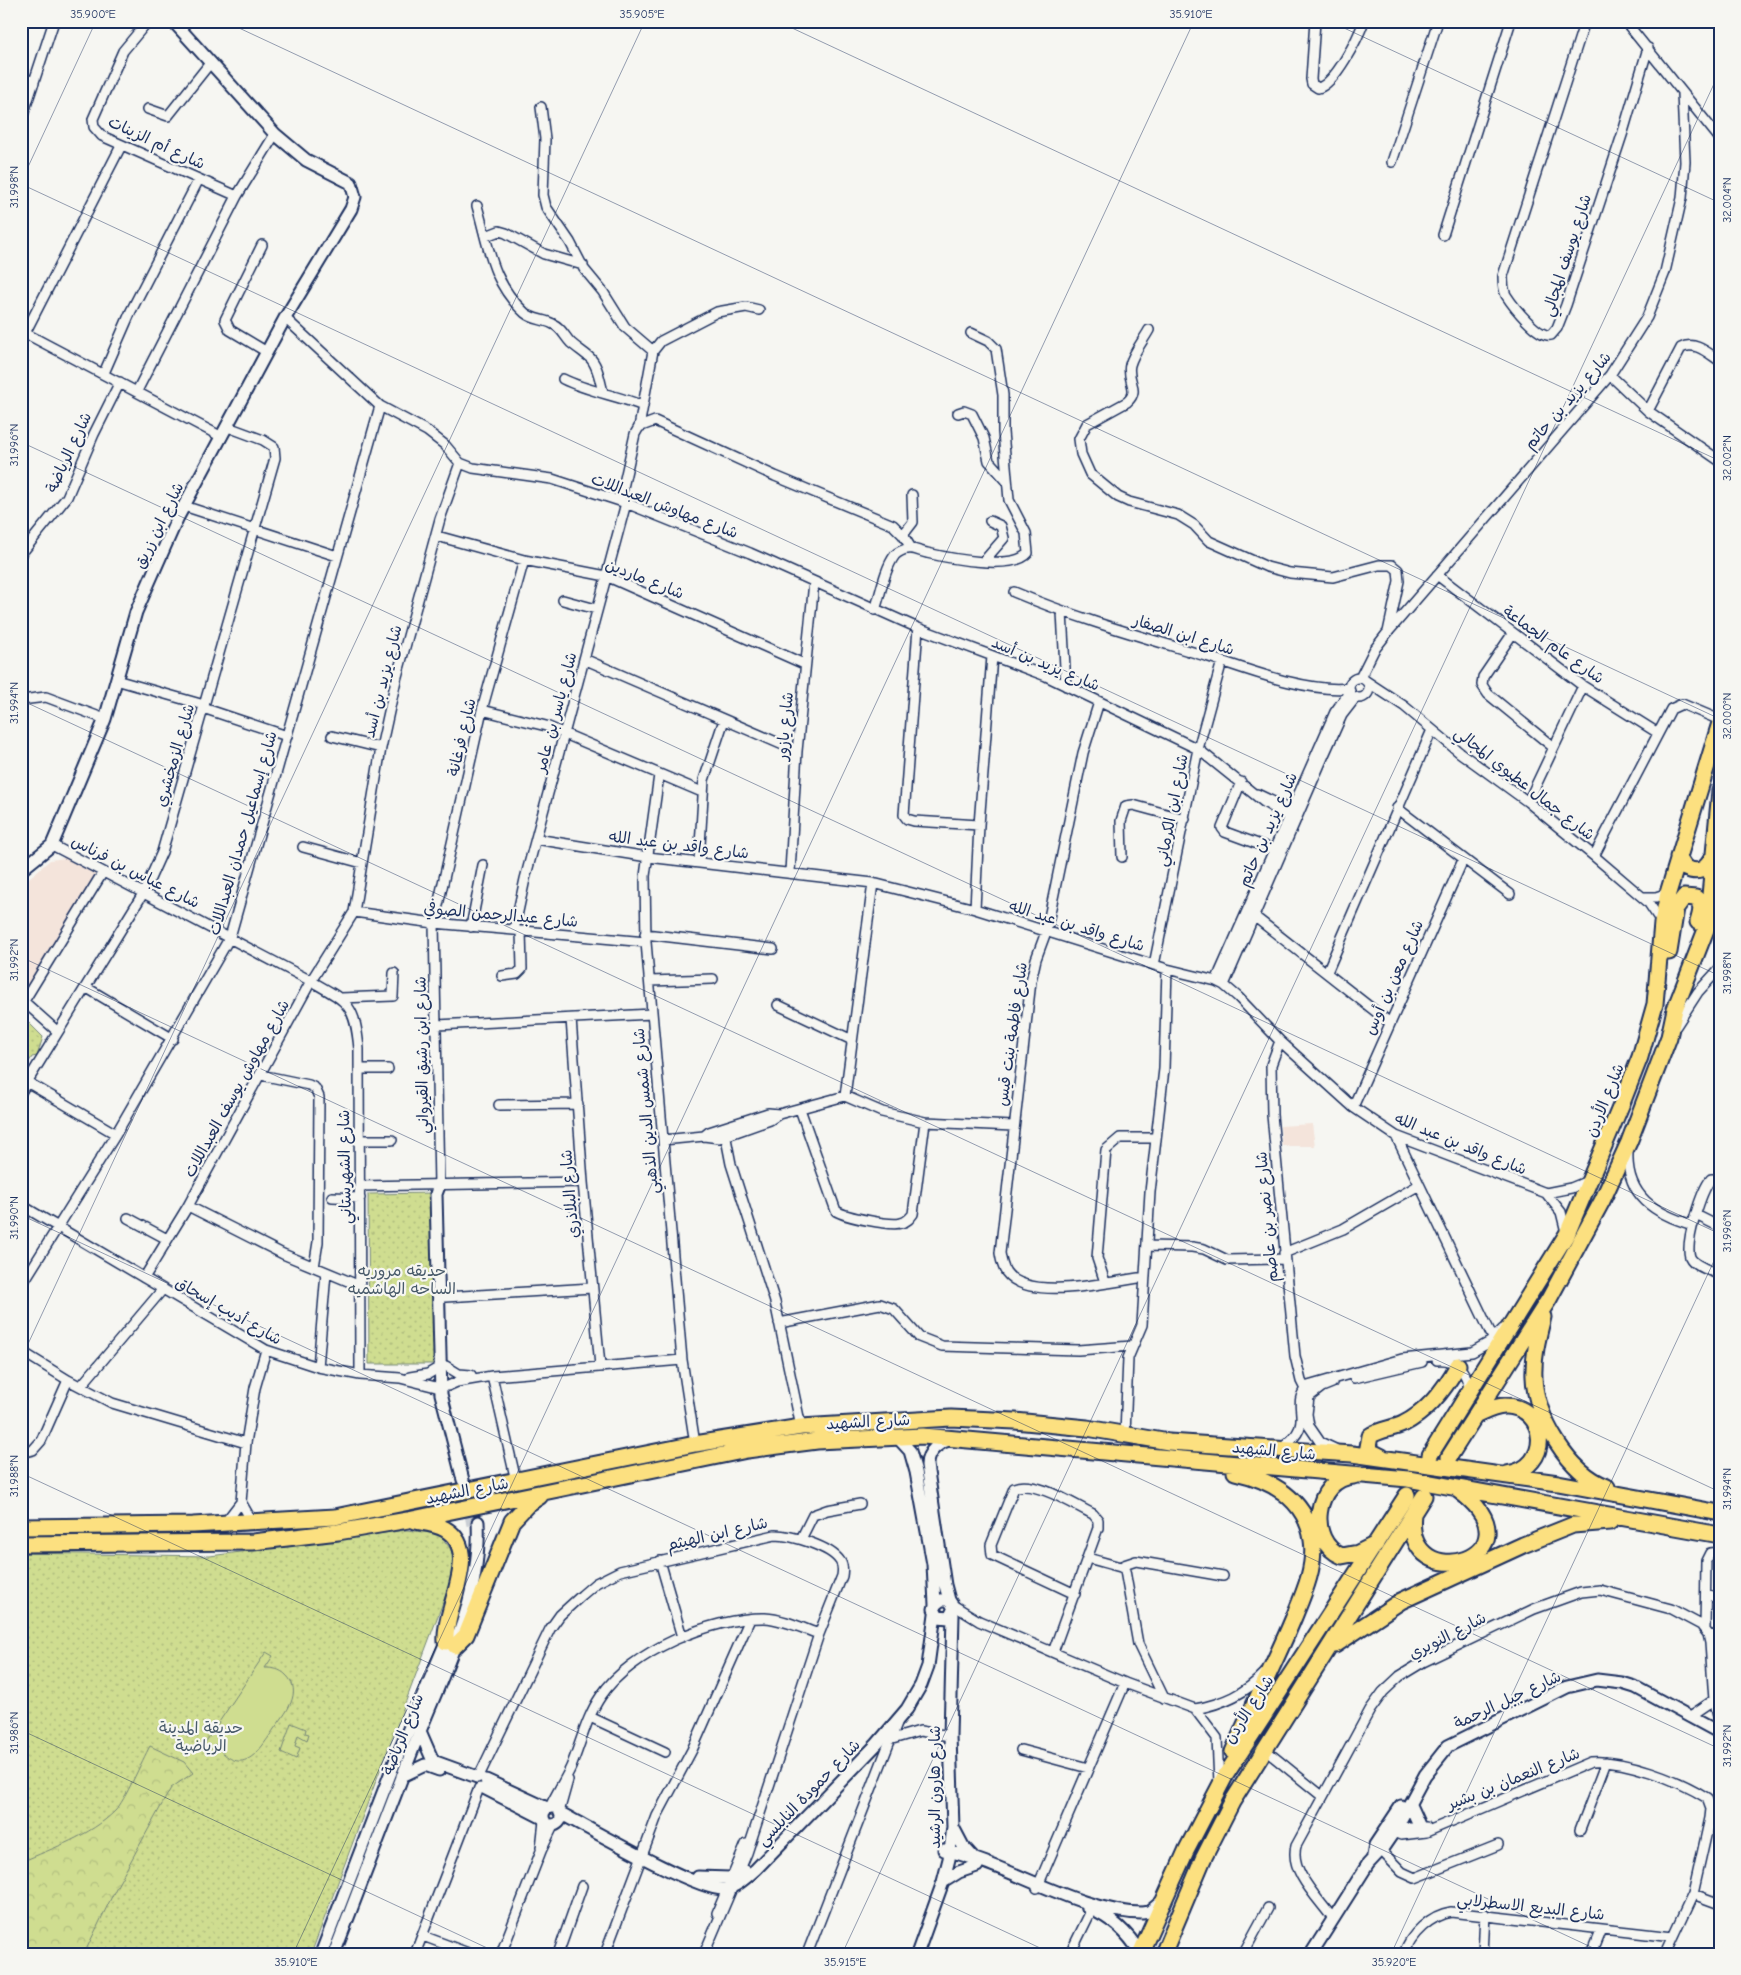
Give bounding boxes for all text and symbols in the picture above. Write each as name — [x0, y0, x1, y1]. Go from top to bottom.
text: 35.900°E — [70, 7, 116, 21]
text: 35.905°E — [620, 7, 664, 21]
text: 35.910°E — [1169, 7, 1213, 21]
street label: شارع أم الزينات — [104, 113, 208, 176]
text: 31.998°N — [7, 166, 21, 208]
text: 32.004°N — [1720, 177, 1734, 223]
street label: شارع يوسف المجالي — [1539, 192, 1600, 320]
street label: شارع يزيد بن حاتم — [1521, 348, 1617, 455]
street label: شارع الرياضة — [42, 409, 97, 496]
text: 31.996°N — [7, 424, 21, 466]
text: 32.002°N — [1720, 435, 1734, 481]
street label: شارع مهاوش العبداللات — [588, 470, 741, 544]
street label: شارع ابن زريق — [130, 479, 189, 572]
street label: شارع ماردين — [602, 555, 686, 605]
street label: شارع عام الجماعة — [1498, 602, 1607, 690]
street label: شارع ابن الصفار — [1129, 610, 1236, 661]
street label: شارع يزيد بن أسد — [360, 623, 408, 740]
street label: شارع يزيد بن أسد — [988, 633, 1102, 697]
street label: شارع ياسر بن عامر — [531, 650, 583, 777]
text: 31.994°N — [7, 682, 21, 724]
street label: شارع يازور — [773, 691, 799, 763]
text: 32.000°N — [1720, 693, 1734, 739]
street label: شارع فرغانة — [444, 697, 482, 778]
street label: شارع الزمخشري — [152, 702, 200, 809]
street label: شارع جمال عطيوي المجالي — [1448, 723, 1598, 848]
street label: شارع إسماعيل حمدان العبداللات — [205, 729, 283, 938]
street label: شارع ابن الكرماني — [1152, 752, 1197, 869]
street label: شارع يزيد بن حاتم — [1235, 770, 1304, 891]
street label: شارع واقد بن عبد الله — [608, 827, 750, 864]
street label: شارع عباس بن فرناس — [68, 832, 203, 914]
street label: شارع واقد بن عبد الله — [1006, 897, 1147, 957]
street label: شارع عبدالرحمن الصوفي — [423, 898, 579, 933]
street label: شارع معن بن أوس — [1361, 917, 1429, 1038]
text: 31.992°N — [7, 939, 21, 981]
text: 31.998°N — [1720, 952, 1734, 994]
street label: شارع فاطمة بنت قيس — [993, 961, 1033, 1108]
street label: شارع ابن رشيق القيرواني — [412, 976, 437, 1134]
street label: شارع مهاوش يوسف العبداللات — [180, 997, 295, 1181]
street label: شارع شمس الدين الذهبي — [630, 1027, 667, 1195]
street label: شارع الأردن — [1580, 1060, 1630, 1140]
street label: شارع واقد بن عبد الله — [1391, 1109, 1529, 1181]
street label: شارع الشهرستاني — [335, 1110, 360, 1224]
street label: شارع البلاذري — [557, 1149, 585, 1239]
street label: شارع نصر بن عاصم — [1252, 1150, 1285, 1283]
text: 31.990°N — [7, 1196, 21, 1240]
text: 31.996°N — [1720, 1210, 1734, 1252]
park label: حديقه مروريه الساحه الهاشميه — [348, 1262, 456, 1298]
street label: شارع أديب إسحاق — [171, 1273, 285, 1350]
street label: شارع الشهيد — [825, 1411, 911, 1435]
street label: شارع الشهيد — [1231, 1438, 1317, 1466]
text: 31.988°N — [7, 1455, 21, 1497]
text: 31.994°N — [1720, 1468, 1734, 1510]
street label: شارع الشهيد — [424, 1474, 511, 1510]
street label: شارع ابن الهيثم — [665, 1514, 770, 1557]
street label: شارع النويري — [1406, 1609, 1490, 1665]
street label: شارع جبل الرحمة — [1451, 1667, 1565, 1734]
street label: شارع الأردن — [1218, 1671, 1279, 1748]
street label: شارع الرياضة — [378, 1691, 429, 1779]
text: 31.986°N — [7, 1712, 21, 1754]
park label: حديقة المدينة الرياضية — [159, 1719, 243, 1755]
street label: شارع هارون الرشيد — [926, 1725, 946, 1849]
text: 31.992°N — [1720, 1725, 1734, 1767]
street label: شارع حمودة النابلسي — [754, 1736, 868, 1853]
street label: شارع النعمان بن بشير — [1442, 1744, 1583, 1816]
street label: شارع البديع الاسطرلابي — [1456, 1890, 1606, 1929]
text: 35.910°E — [274, 1955, 318, 1969]
text: 35.915°E — [824, 1955, 866, 1969]
text: 35.920°E — [1372, 1955, 1416, 1969]

